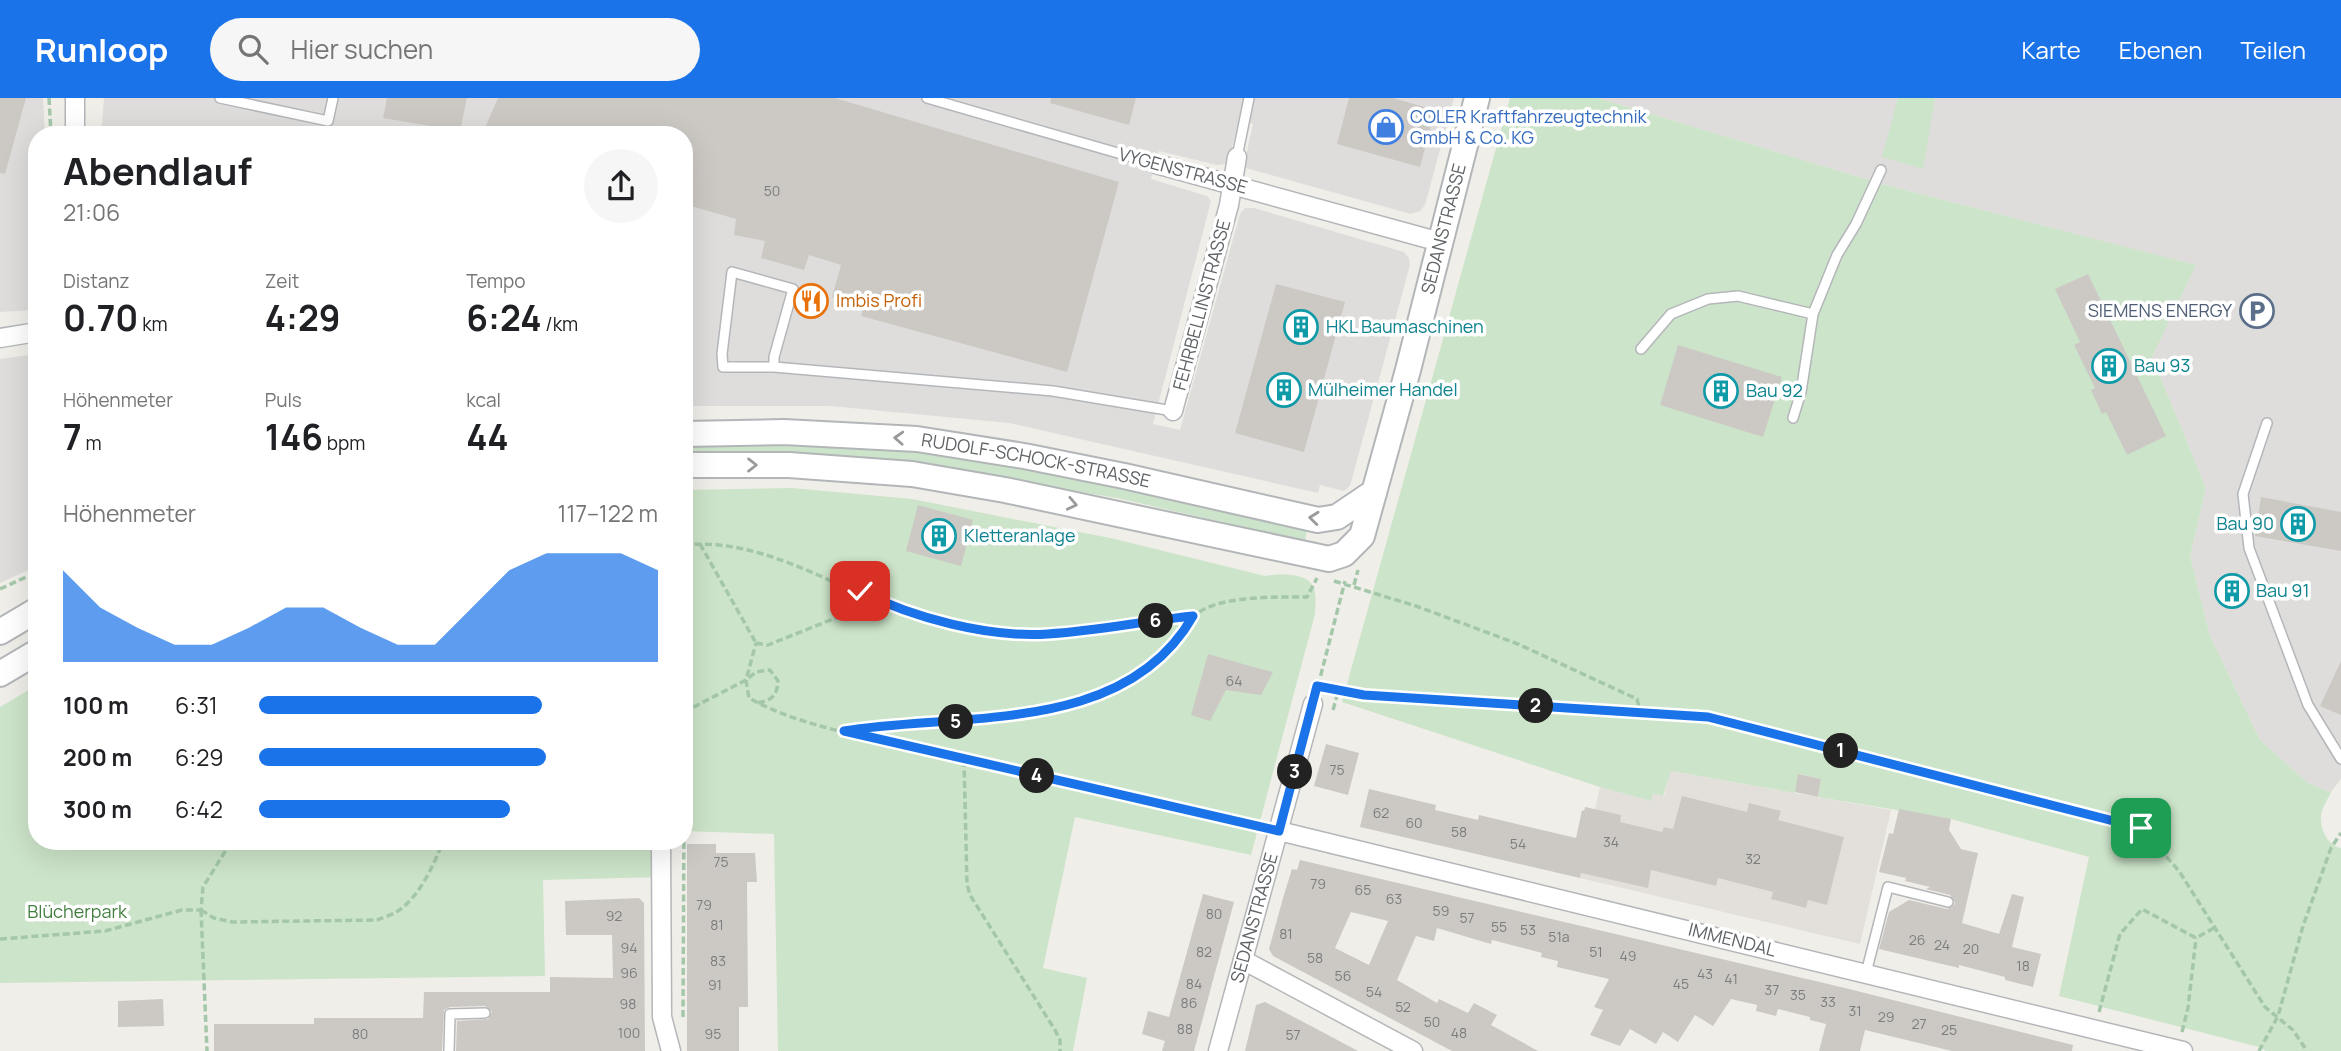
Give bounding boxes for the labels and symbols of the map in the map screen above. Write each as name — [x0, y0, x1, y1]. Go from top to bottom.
place label: COLER Kraftfahrzeugtechnik GmbH & Co. KG — [1410, 104, 1648, 149]
shop icon: COLER Kraftfahrzeugtechnik GmbH & Co. KG — [1367, 108, 1405, 146]
street label: VYGENSTRASSE — [1116, 141, 1250, 199]
street label: SEDANSTRASSE — [1415, 161, 1471, 297]
house number: 50 — [764, 181, 780, 200]
street label: FEHRBELLINSTRASSE — [1167, 217, 1235, 393]
restaurant icon: Imbis Profi — [792, 282, 830, 320]
place label: Imbis Profi — [836, 288, 922, 312]
parking icon: SIEMENS ENERGY — [2238, 292, 2276, 330]
place label: SIEMENS ENERGY — [2088, 298, 2233, 322]
building icon: HKL Baumaschinen — [1282, 308, 1320, 346]
place label: HKL Baumaschinen — [1326, 314, 1484, 338]
building icon: Bau 93 — [2090, 347, 2128, 385]
place label: Bau 93 — [2134, 353, 2190, 377]
building icon: Mülheimer Handel — [1265, 371, 1303, 409]
building icon: Bau 92 — [1702, 372, 1740, 410]
place label: Mülheimer Handel — [1308, 377, 1458, 401]
place label: Bau 92 — [1746, 378, 1803, 402]
street label: RUDOLF-SCHOCK-STRASSE — [920, 427, 1153, 493]
one-way arrow — [893, 431, 904, 446]
one-way arrow — [748, 457, 758, 473]
one-way arrow — [1066, 496, 1078, 510]
building icon: Bau 90 — [2279, 505, 2317, 543]
one-way arrow — [1308, 510, 1320, 525]
place label: Bau 90 — [2217, 511, 2274, 535]
building icon: Kletteranlage — [920, 517, 958, 555]
place label: Kletteranlage — [964, 523, 1075, 547]
pin — [830, 561, 890, 621]
building icon: Bau 91 — [2213, 572, 2251, 610]
place label: Bau 91 — [2256, 578, 2310, 602]
pin: 6 — [1138, 603, 1174, 638]
house number: 64 — [1226, 671, 1242, 690]
pin: 2 — [1518, 688, 1554, 724]
pin: 5 — [939, 704, 974, 740]
pin: 1 — [1824, 734, 1858, 768]
pin: 3 — [1278, 754, 1312, 790]
pin: 4 — [1020, 758, 1054, 794]
house number: 75 — [1329, 760, 1345, 779]
pin — [2111, 798, 2171, 858]
house number: 62 — [1373, 803, 1389, 822]
house number: 60 — [1405, 813, 1423, 832]
house number: 58 — [1451, 822, 1467, 841]
house number: 34 — [1603, 832, 1619, 851]
house number: 54 — [1510, 834, 1526, 853]
house number: 32 — [1745, 849, 1761, 868]
street label: SEDANSTRASSE — [1224, 850, 1283, 985]
house number: 75 — [713, 852, 729, 871]
house number: 79 — [1310, 874, 1326, 893]
house number: 65 — [1355, 880, 1371, 899]
house number: 63 — [1386, 889, 1402, 908]
house number: 79 — [696, 895, 712, 914]
park label: Blücherpark — [27, 899, 128, 923]
house number: 59 — [1433, 901, 1449, 920]
house number: 80 — [1206, 904, 1222, 923]
house number: 92 — [606, 906, 622, 925]
house number: 57 — [1459, 908, 1475, 927]
house number: 81 — [710, 915, 724, 934]
house number: 55 — [1491, 917, 1507, 936]
street label: IMMENDAL — [1686, 917, 1779, 961]
house number: 53 — [1520, 920, 1536, 939]
house number: 81 — [1279, 924, 1293, 943]
house number: 51a — [1548, 927, 1570, 946]
house number: 26 — [1909, 930, 1925, 949]
house number: 24 — [1934, 935, 1950, 954]
house number: 94 — [621, 938, 637, 957]
house number: 20 — [1963, 939, 1979, 958]
house number: 82 — [1196, 942, 1212, 961]
house number: 51 — [1589, 942, 1603, 961]
house number: 49 — [1620, 946, 1636, 965]
house number: 58 — [1307, 948, 1323, 967]
house number: 83 — [710, 951, 726, 970]
house number: 18 — [2016, 956, 2030, 975]
house number: 96 — [620, 963, 638, 982]
house number: 43 — [1697, 964, 1713, 983]
house number: 56 — [1335, 966, 1351, 985]
house number: 41 — [1724, 969, 1738, 988]
house number: 84 — [1186, 974, 1202, 993]
house number: 45 — [1673, 974, 1689, 993]
house number: 91 — [708, 975, 722, 994]
house number: 37 — [1765, 980, 1779, 999]
house number: 54 — [1366, 982, 1382, 1001]
house number: 35 — [1790, 985, 1806, 1004]
house number: 33 — [1820, 992, 1836, 1011]
house number: 86 — [1181, 993, 1197, 1012]
house number: 98 — [620, 994, 636, 1013]
house number: 52 — [1395, 997, 1411, 1016]
house number: 31 — [1848, 1001, 1862, 1020]
house number: 29 — [1878, 1007, 1894, 1026]
house number: 50 — [1424, 1012, 1440, 1031]
house number: 27 — [1911, 1014, 1927, 1033]
house number: 88 — [1177, 1019, 1193, 1038]
house number: 25 — [1941, 1020, 1957, 1039]
house number: 100 — [618, 1023, 640, 1042]
house number: 48 — [1451, 1023, 1467, 1042]
house number: 80 — [352, 1024, 368, 1043]
house number: 95 — [705, 1024, 721, 1043]
house number: 57 — [1285, 1025, 1301, 1044]

